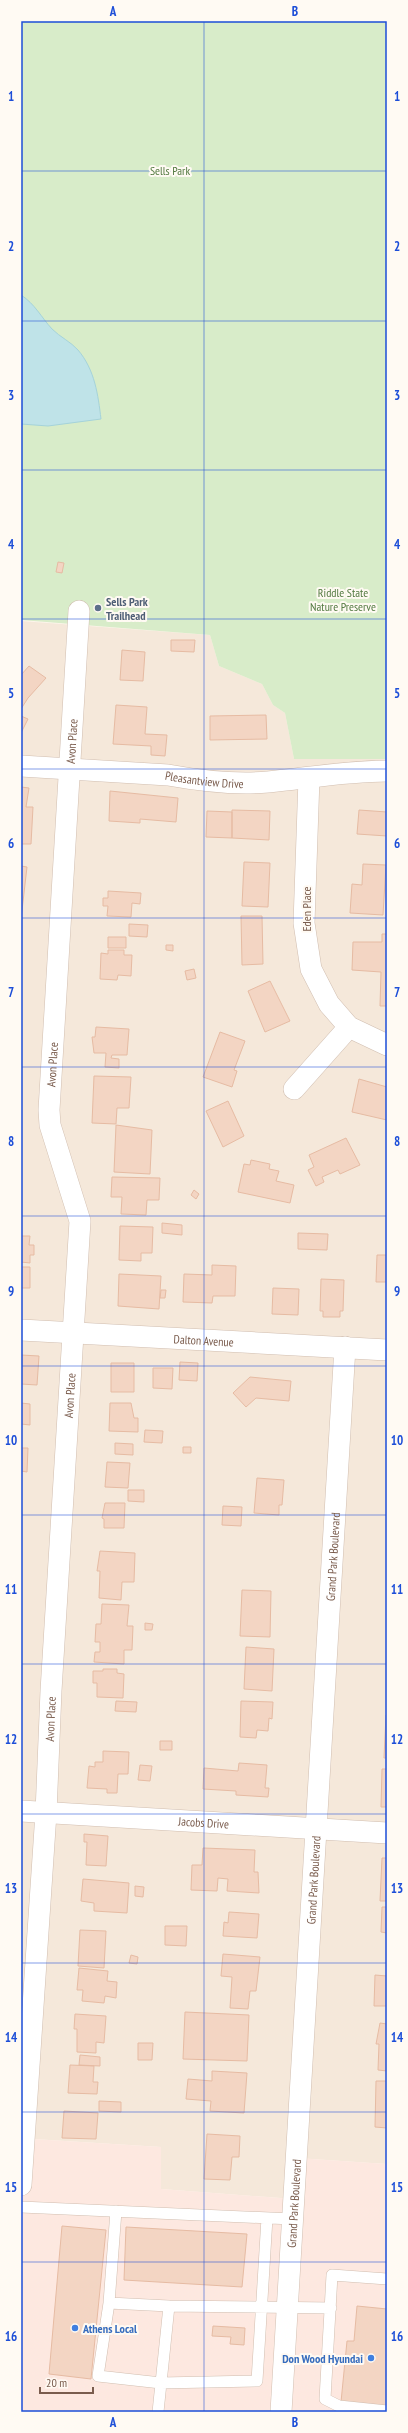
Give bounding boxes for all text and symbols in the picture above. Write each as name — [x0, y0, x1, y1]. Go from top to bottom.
text: A — [109, 3, 117, 20]
text: B — [292, 3, 298, 20]
text: 1 — [8, 88, 14, 105]
text: 1 — [394, 88, 400, 105]
park label: Sells Park — [150, 163, 190, 178]
text: 2 — [8, 238, 14, 255]
text: 2 — [394, 238, 400, 255]
text: 3 — [8, 387, 14, 404]
text: 3 — [394, 387, 400, 404]
text: 4 — [8, 536, 15, 553]
text: 4 — [394, 536, 401, 553]
park label: Riddle State Nature Preserve — [310, 585, 376, 614]
place label: Sells Park Trailhead — [106, 594, 148, 623]
marker: Sells Park Trailhead — [93, 603, 103, 613]
text: 5 — [8, 685, 14, 702]
text: 5 — [394, 685, 400, 702]
street label: Avon Place — [62, 718, 80, 764]
street label: Pleasantview Drive — [164, 767, 244, 791]
text: 6 — [8, 835, 14, 852]
text: 6 — [394, 835, 400, 852]
street label: Eden Place — [299, 886, 314, 932]
text: 7 — [8, 984, 14, 1001]
text: 7 — [394, 984, 400, 1001]
street label: Avon Place — [43, 1042, 61, 1087]
text: 8 — [8, 1133, 14, 1150]
text: 8 — [394, 1133, 400, 1150]
text: 9 — [8, 1283, 14, 1300]
text: 9 — [394, 1283, 400, 1300]
street label: Dalton Avenue — [173, 1331, 234, 1349]
street label: Avon Place — [60, 1373, 78, 1418]
text: 10 — [5, 1432, 17, 1449]
text: 10 — [391, 1432, 403, 1449]
street label: Grand Park Boulevard — [322, 1512, 343, 1601]
text: 11 — [5, 1581, 17, 1598]
text: 11 — [391, 1581, 403, 1598]
street label: Avon Place — [41, 1696, 58, 1742]
text: 12 — [5, 1731, 17, 1748]
text: 12 — [391, 1731, 403, 1748]
street label: Jacobs Drive — [177, 1813, 229, 1831]
street label: Grand Park Boulevard — [303, 1835, 323, 1925]
text: 13 — [5, 1880, 17, 1897]
text: 13 — [391, 1880, 403, 1897]
text: 14 — [5, 2029, 18, 2046]
text: 14 — [391, 2029, 404, 2046]
street label: Grand Park Boulevard — [283, 2159, 304, 2248]
text: 15 — [5, 2179, 17, 2196]
text: 15 — [391, 2179, 403, 2196]
place label: Athens Local — [82, 2321, 137, 2336]
marker: Athens Local — [70, 2323, 80, 2333]
text: 16 — [5, 2328, 17, 2345]
text: 16 — [391, 2328, 403, 2345]
place label: Don Wood Hyundai — [282, 2351, 363, 2366]
marker: Don Wood Hyundai — [366, 2353, 376, 2363]
scale bar — [40, 2369, 93, 2395]
text: 20 m — [46, 2375, 67, 2390]
text: A — [109, 2414, 117, 2431]
text: B — [292, 2414, 298, 2431]

